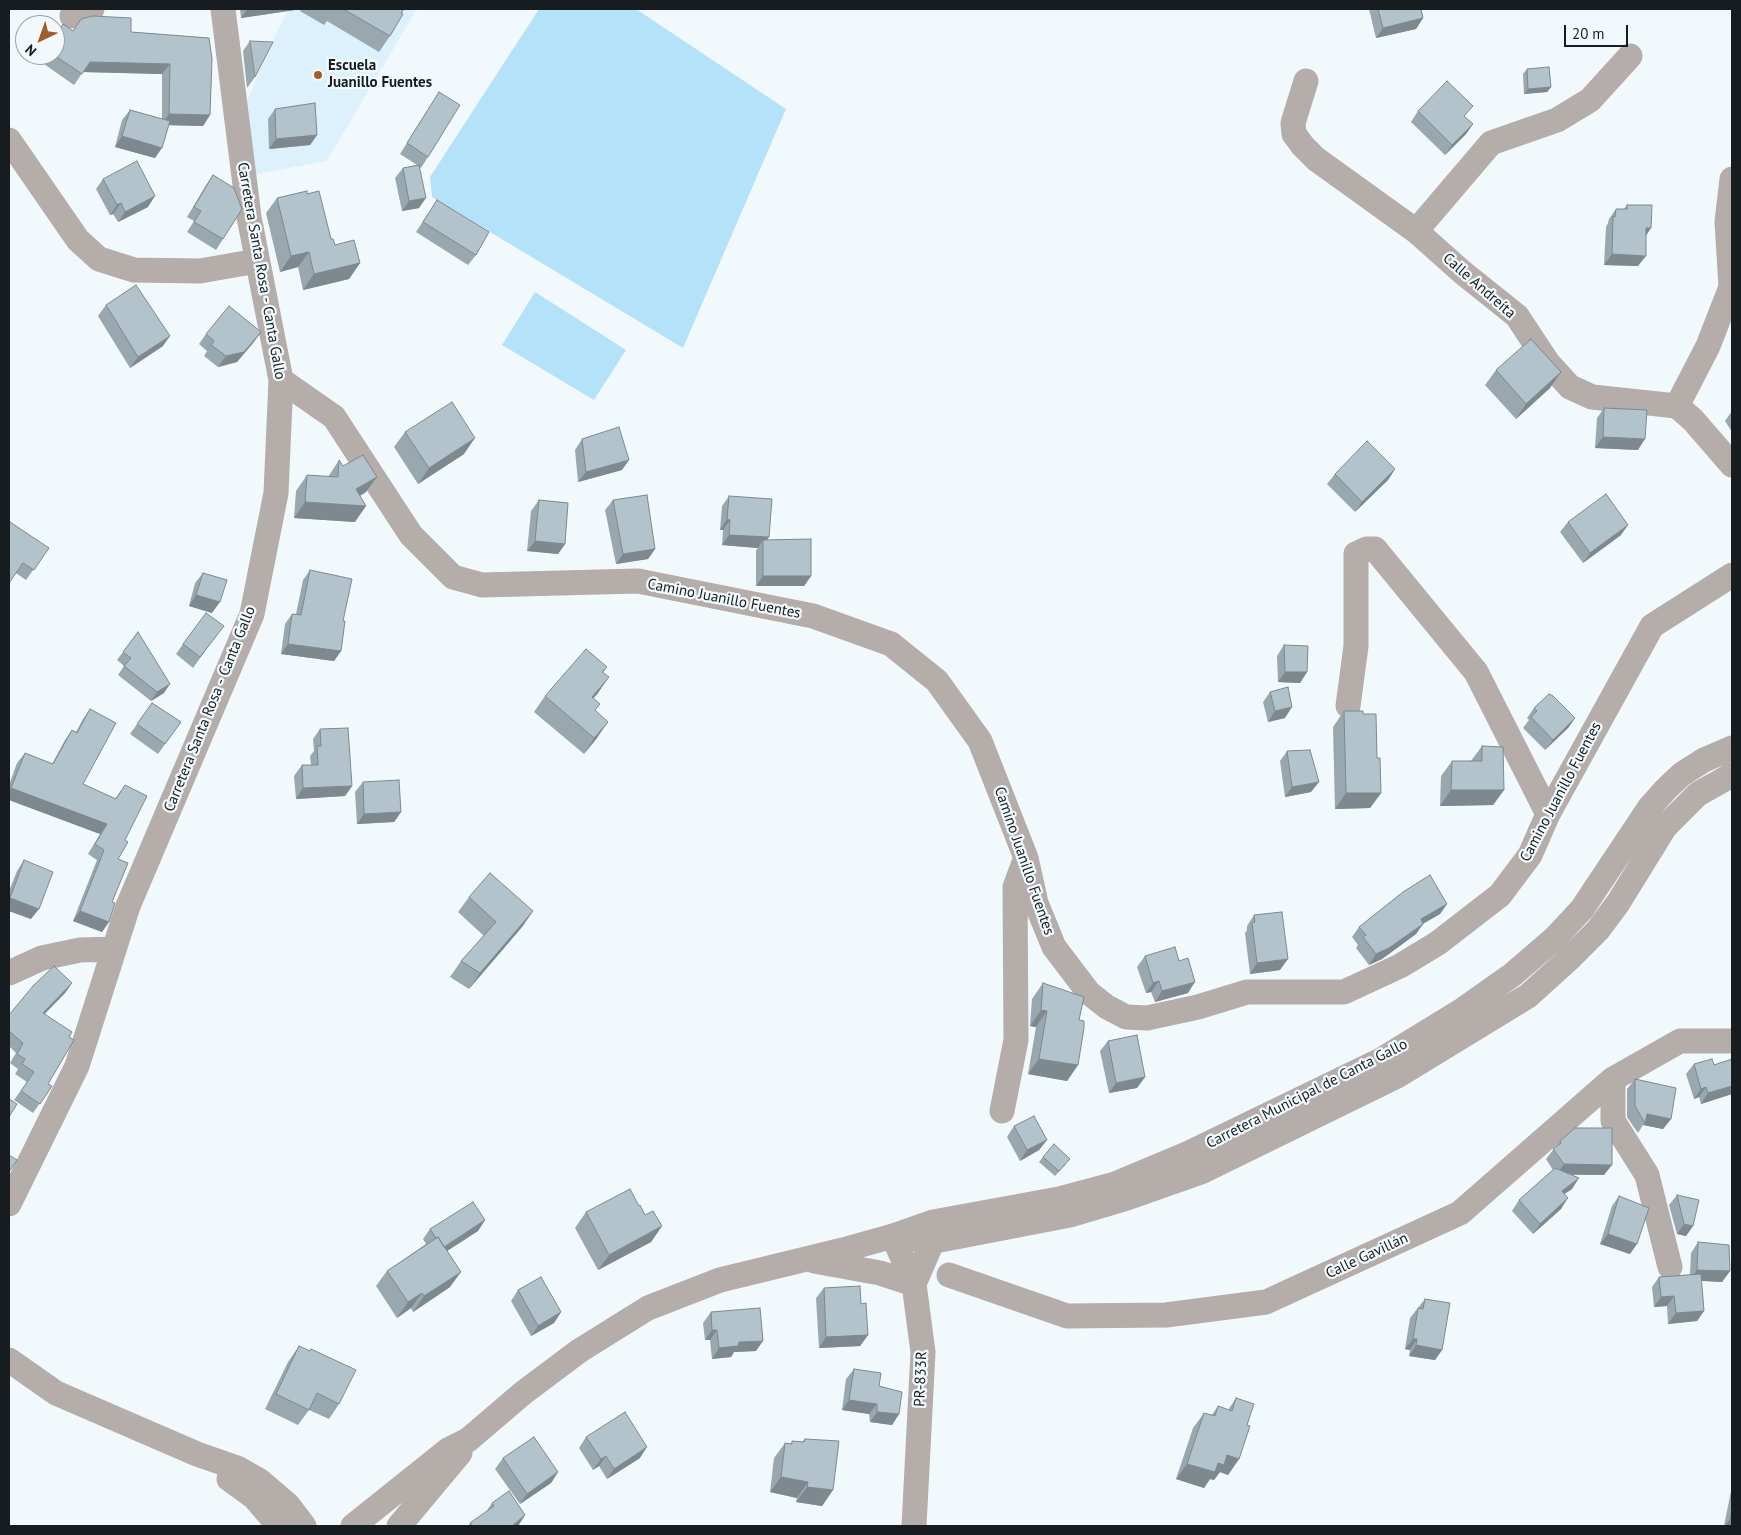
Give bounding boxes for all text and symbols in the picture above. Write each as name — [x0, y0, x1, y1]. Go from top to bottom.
north arrow — [15, 15, 65, 65]
scale bar — [1566, 15, 1630, 47]
text: 20 m — [1572, 24, 1605, 43]
text: N — [21, 41, 40, 60]
place label: Escuela Juanillo Fuentes — [328, 57, 432, 92]
marker: Escuela Juanillo Fuentes — [312, 69, 324, 81]
street label: Carretera Santa Rosa - Canta Gallo — [233, 161, 289, 381]
street label: Calle Andreíta — [1439, 250, 1519, 322]
street label: Camino Juanillo Fuentes — [646, 575, 802, 623]
street label: Carretera Santa Rosa - Canta Gallo — [160, 604, 260, 814]
street label: Camino Juanillo Fuentes — [1517, 719, 1605, 865]
street label: Camino Juanillo Fuentes — [990, 784, 1058, 938]
street label: Carretera Municipal de Canta Gallo — [1203, 1035, 1411, 1153]
street label: Calle Gavillán — [1323, 1229, 1411, 1283]
street label: PR-833R — [911, 1351, 931, 1407]

